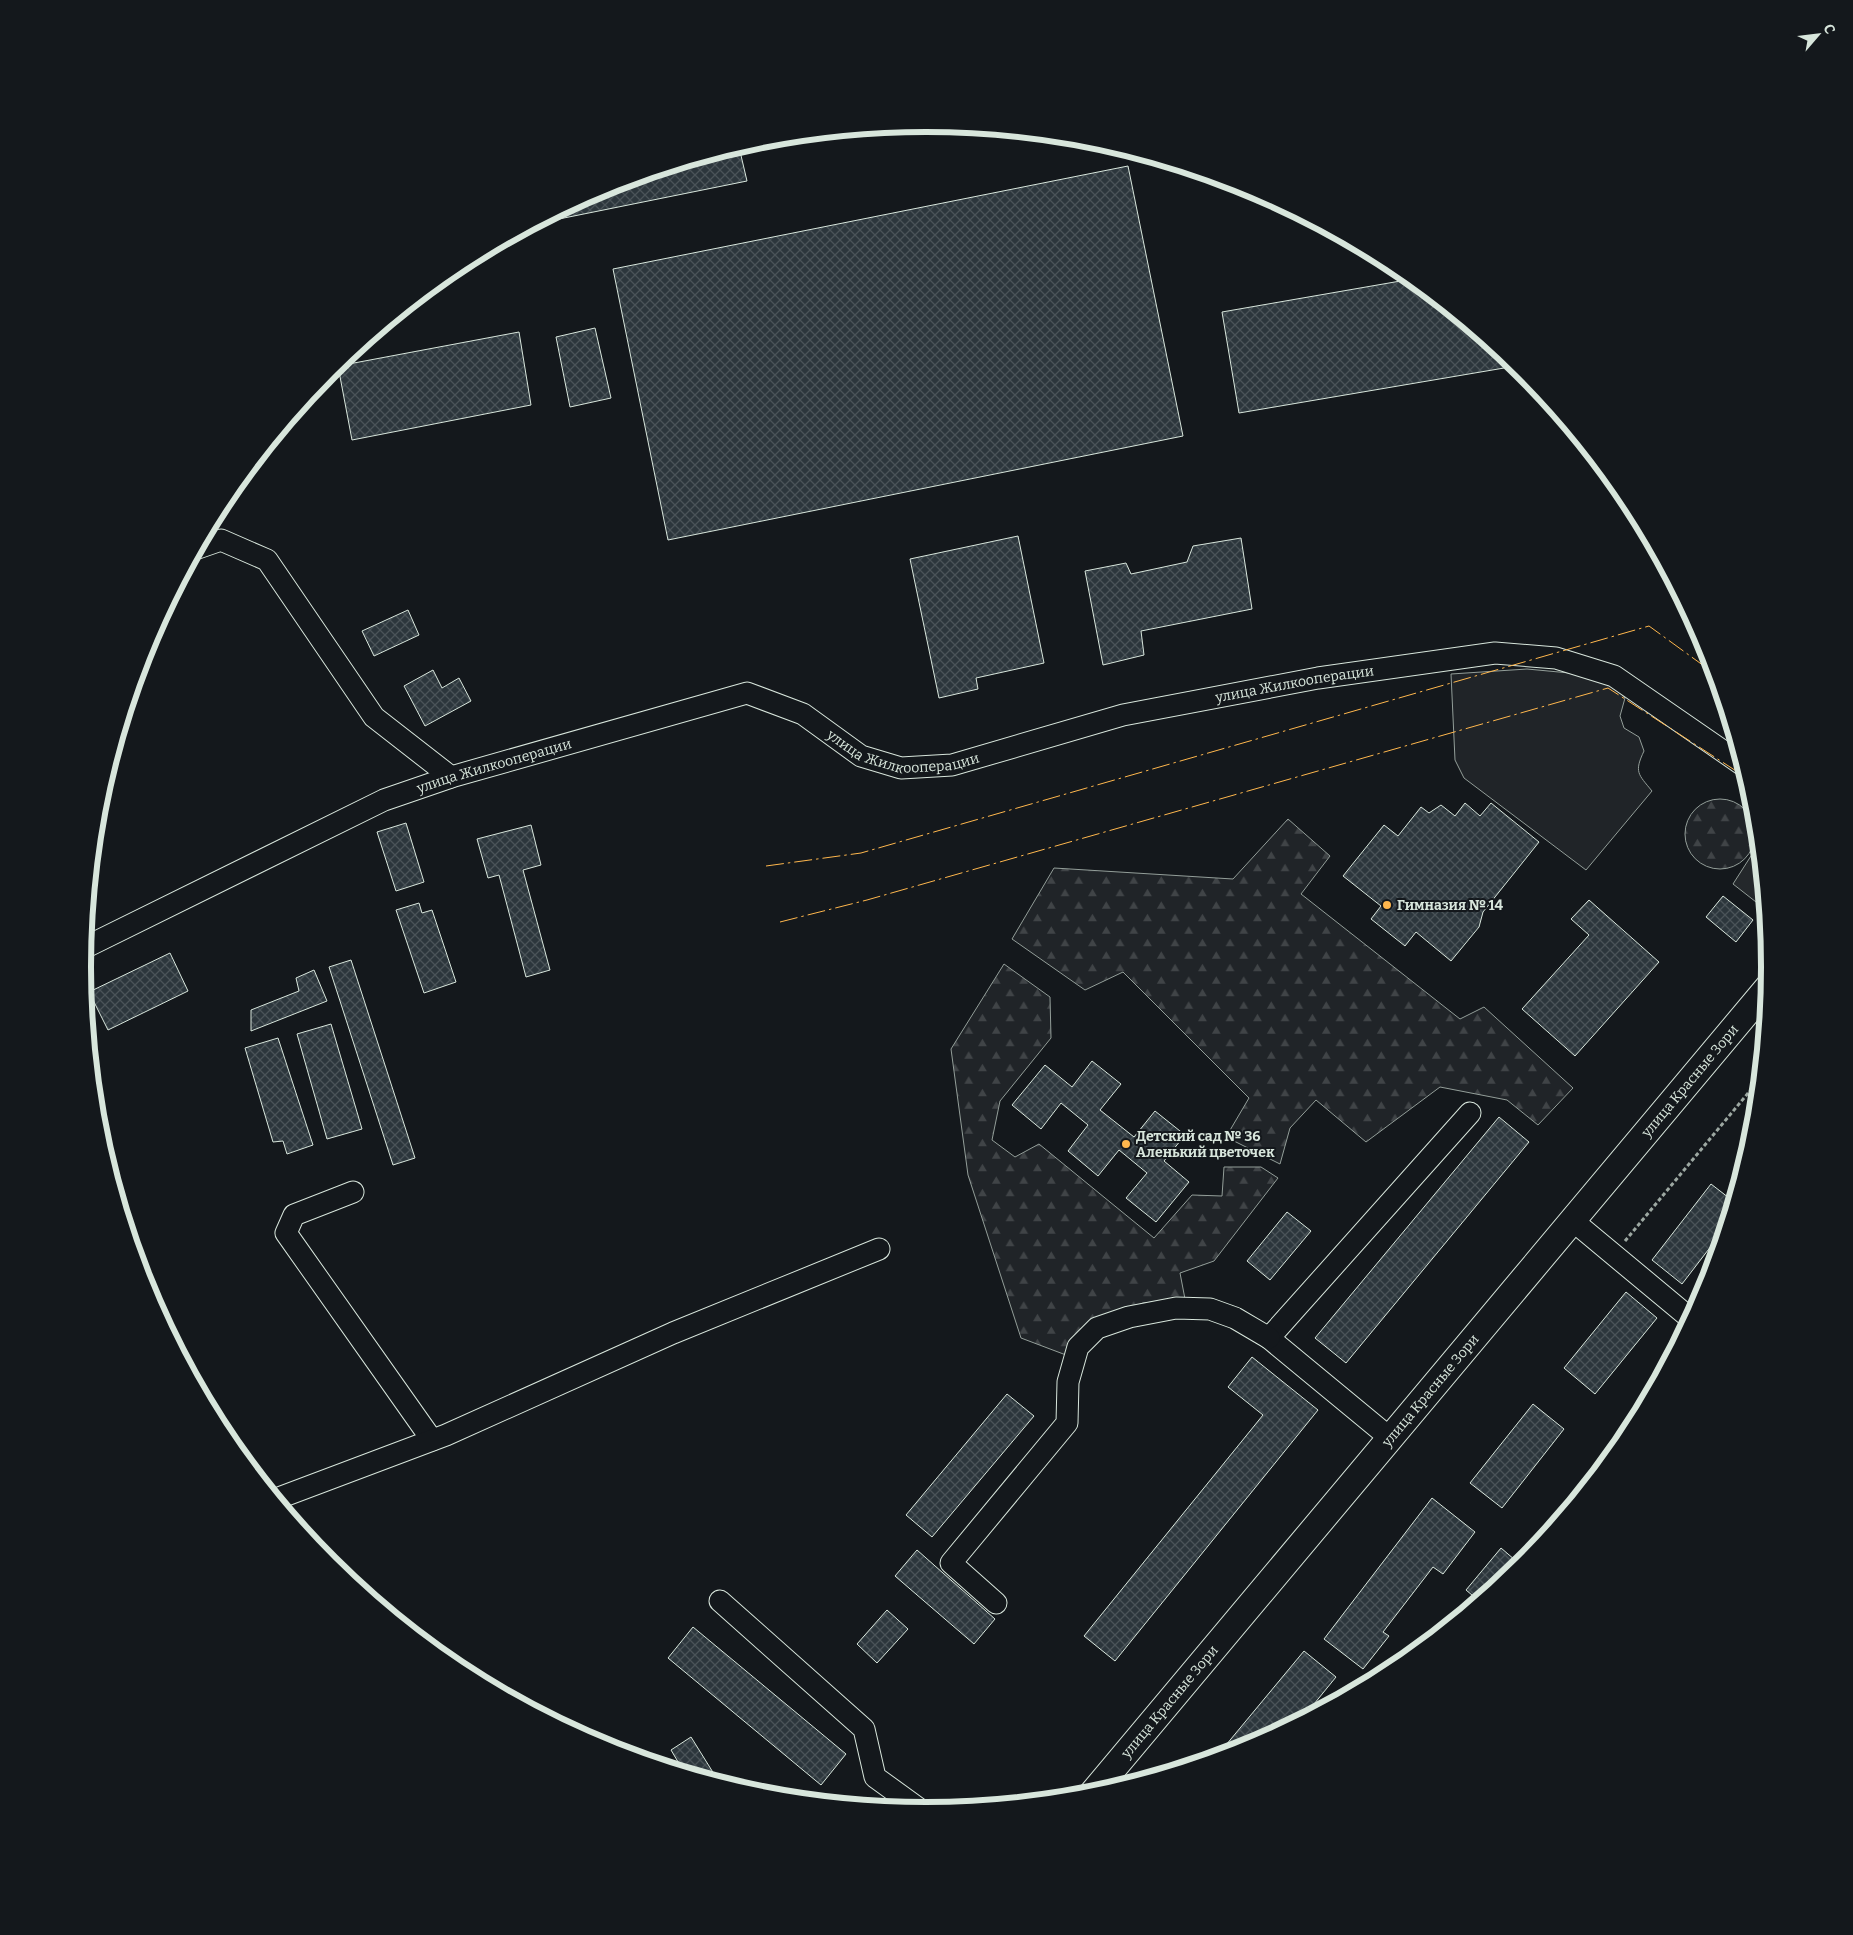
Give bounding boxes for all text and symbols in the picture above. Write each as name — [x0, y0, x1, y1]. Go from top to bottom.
north arrow — [1793, 10, 1843, 60]
text: С — [1819, 21, 1839, 37]
street label: улица Жилкооперации — [1213, 662, 1375, 706]
street label: улица Жилкооперации — [823, 725, 981, 777]
street label: улица Жилкооперации — [414, 735, 573, 797]
place label: Гимназия № 14 — [1397, 897, 1504, 914]
marker: Гимназия № 14 — [1381, 899, 1393, 911]
street label: улица Красные Зори — [1637, 1021, 1742, 1141]
place label: Детский сад № 36 Аленький цветочек — [1136, 1128, 1275, 1161]
marker: Детский сад № 36 Аленький цветочек — [1120, 1138, 1132, 1150]
street label: улица Красные Зори — [1378, 1331, 1482, 1451]
street label: улица Красные Зори — [1117, 1642, 1221, 1762]

